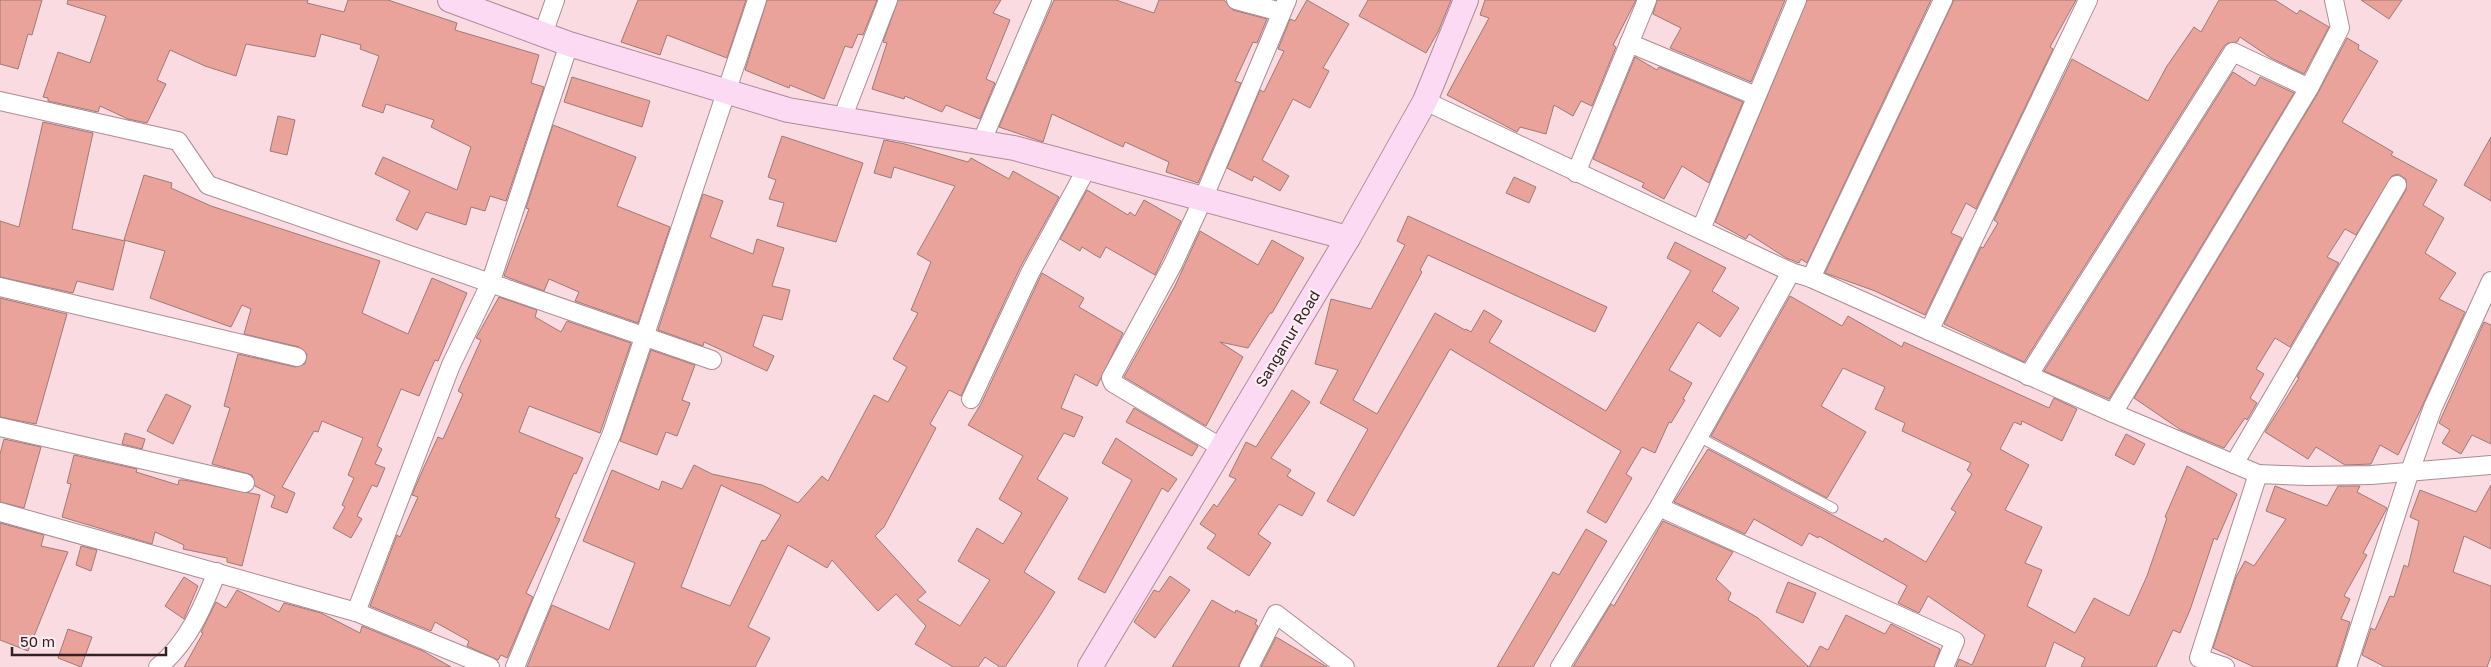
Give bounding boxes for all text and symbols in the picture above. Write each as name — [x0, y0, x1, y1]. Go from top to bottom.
street label: Sanganur Road — [1251, 287, 1323, 390]
scale bar — [12, 624, 166, 656]
text: 50 m — [20, 632, 55, 650]

